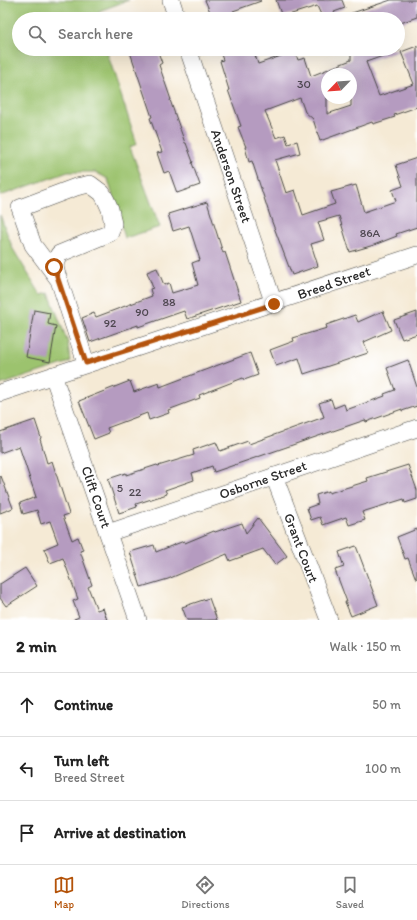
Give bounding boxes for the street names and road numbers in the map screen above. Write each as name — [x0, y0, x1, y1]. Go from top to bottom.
street label: Anderson Street — [207, 127, 255, 225]
street label: Breed Street — [295, 263, 373, 303]
street label: Osborne Street — [217, 457, 309, 503]
street label: Clift Court — [77, 464, 115, 530]
street label: Grant Court — [280, 511, 322, 585]

